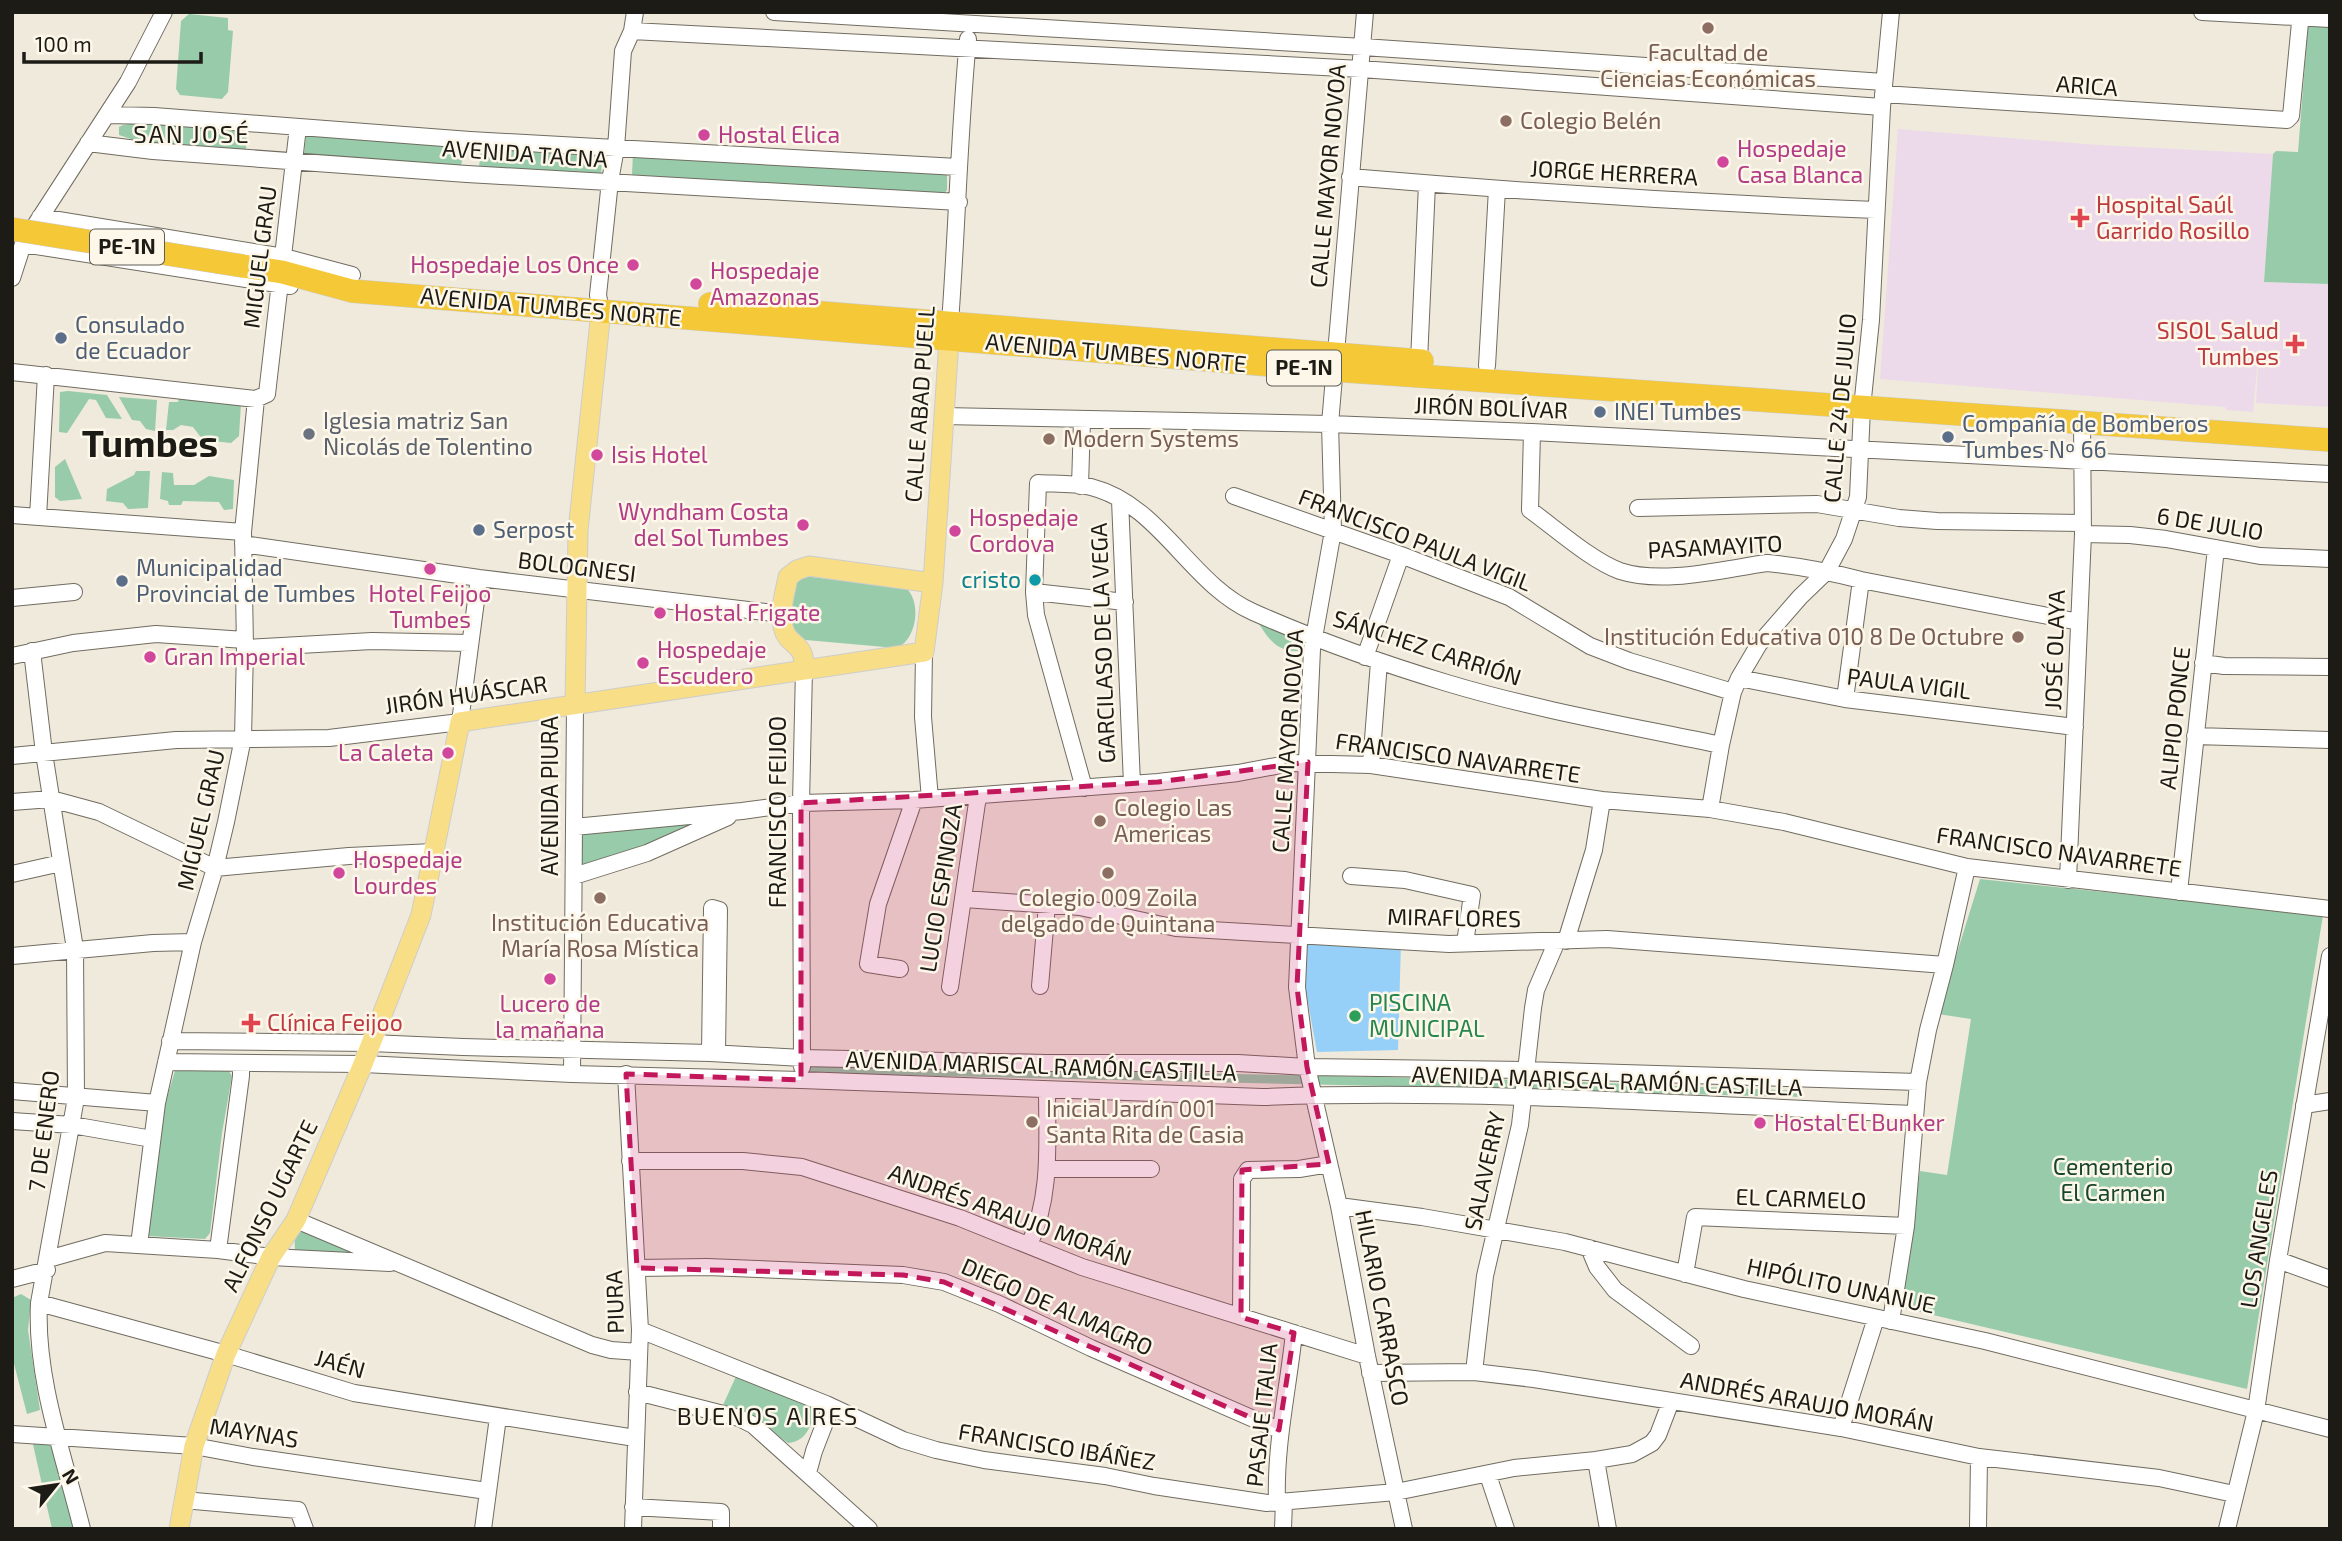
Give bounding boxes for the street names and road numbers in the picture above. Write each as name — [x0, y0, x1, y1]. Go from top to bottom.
street label: CALLE MAYOR NOVOA — [1303, 62, 1351, 289]
street label: ARICA — [2055, 69, 2120, 101]
street label: AVENIDA TACNA — [441, 133, 610, 173]
street label: JORGE HERRERA — [1529, 154, 1699, 190]
street label: MIGUEL GRAU — [236, 184, 282, 330]
road number: PE-1N — [90, 230, 164, 264]
street label: AVENIDA TUMBES NORTE — [419, 281, 683, 331]
street label: CALLE ABAD PUELL — [898, 304, 940, 503]
street label: CALLE 24 DE JULIO — [1817, 312, 1861, 504]
street label: AVENIDA TUMBES NORTE — [984, 327, 1248, 377]
road number: PE-1N — [1267, 350, 1341, 386]
street label: JIRÓN BOLÍVAR — [1414, 390, 1568, 424]
street label: FRANCISCO PAULA VIGIL — [1295, 482, 1536, 597]
street label: 6 DE JULIO — [2155, 501, 2265, 545]
street label: GARCILASO DE LA VEGA — [1084, 522, 1120, 764]
street label: PASAMAYITO — [1647, 528, 1783, 564]
street label: BOLOGNESI — [516, 545, 638, 587]
street label: JOSÉ OLAYA — [2038, 589, 2070, 711]
street label: SÁNCHEZ CARRIÓN — [1330, 603, 1525, 691]
street label: CALLE MAYOR NOVOA — [1265, 627, 1309, 854]
street label: ALIPIO PONCE — [2153, 645, 2195, 791]
street label: PAULA VIGIL — [1845, 662, 1973, 705]
street label: JIRÓN HUÁSCAR — [383, 669, 549, 719]
street label: AVENIDA PIURA — [535, 715, 563, 876]
street label: FRANCISCO FEIJOO — [763, 716, 791, 908]
street label: FRANCISCO NAVARRETE — [1334, 726, 1583, 788]
street label: MIGUEL GRAU — [170, 747, 230, 893]
street label: LUCIO ESPINOZA — [913, 801, 967, 974]
street label: FRANCISCO NAVARRETE — [1935, 820, 2184, 882]
street label: MIRAFLORES — [1387, 902, 1521, 932]
street label: AVENIDA MARISCAL RAMÓN CASTILLA — [845, 1044, 1238, 1086]
street label: AVENIDA MARISCAL RAMÓN CASTILLA — [1411, 1059, 1804, 1101]
street label: 7 DE ENERO — [22, 1069, 64, 1193]
street label: SALAVERRY — [1458, 1109, 1510, 1233]
street label: ALFONSO UGARTE — [215, 1115, 323, 1296]
street label: ANDRÉS ARAUJO MORÁN — [885, 1157, 1136, 1271]
street label: LOS ANGELES — [2233, 1168, 2283, 1310]
street label: EL CARMELO — [1735, 1182, 1867, 1214]
street label: HILARIO CARRASCO — [1350, 1207, 1416, 1408]
street label: DIEGO DE ALMAGRO — [958, 1251, 1157, 1361]
street label: HIPÓLITO UNANUE — [1744, 1251, 1938, 1319]
street label: PIURA — [599, 1269, 629, 1334]
street label: PASAJE ITALIA — [1240, 1341, 1283, 1488]
street label: JAÉN — [312, 1343, 369, 1384]
street label: ANDRÉS ARAUJO MORÁN — [1678, 1365, 1936, 1437]
street label: MAYNAS — [208, 1411, 301, 1453]
street label: FRANCISCO IBÁÑEZ — [957, 1417, 1158, 1475]

